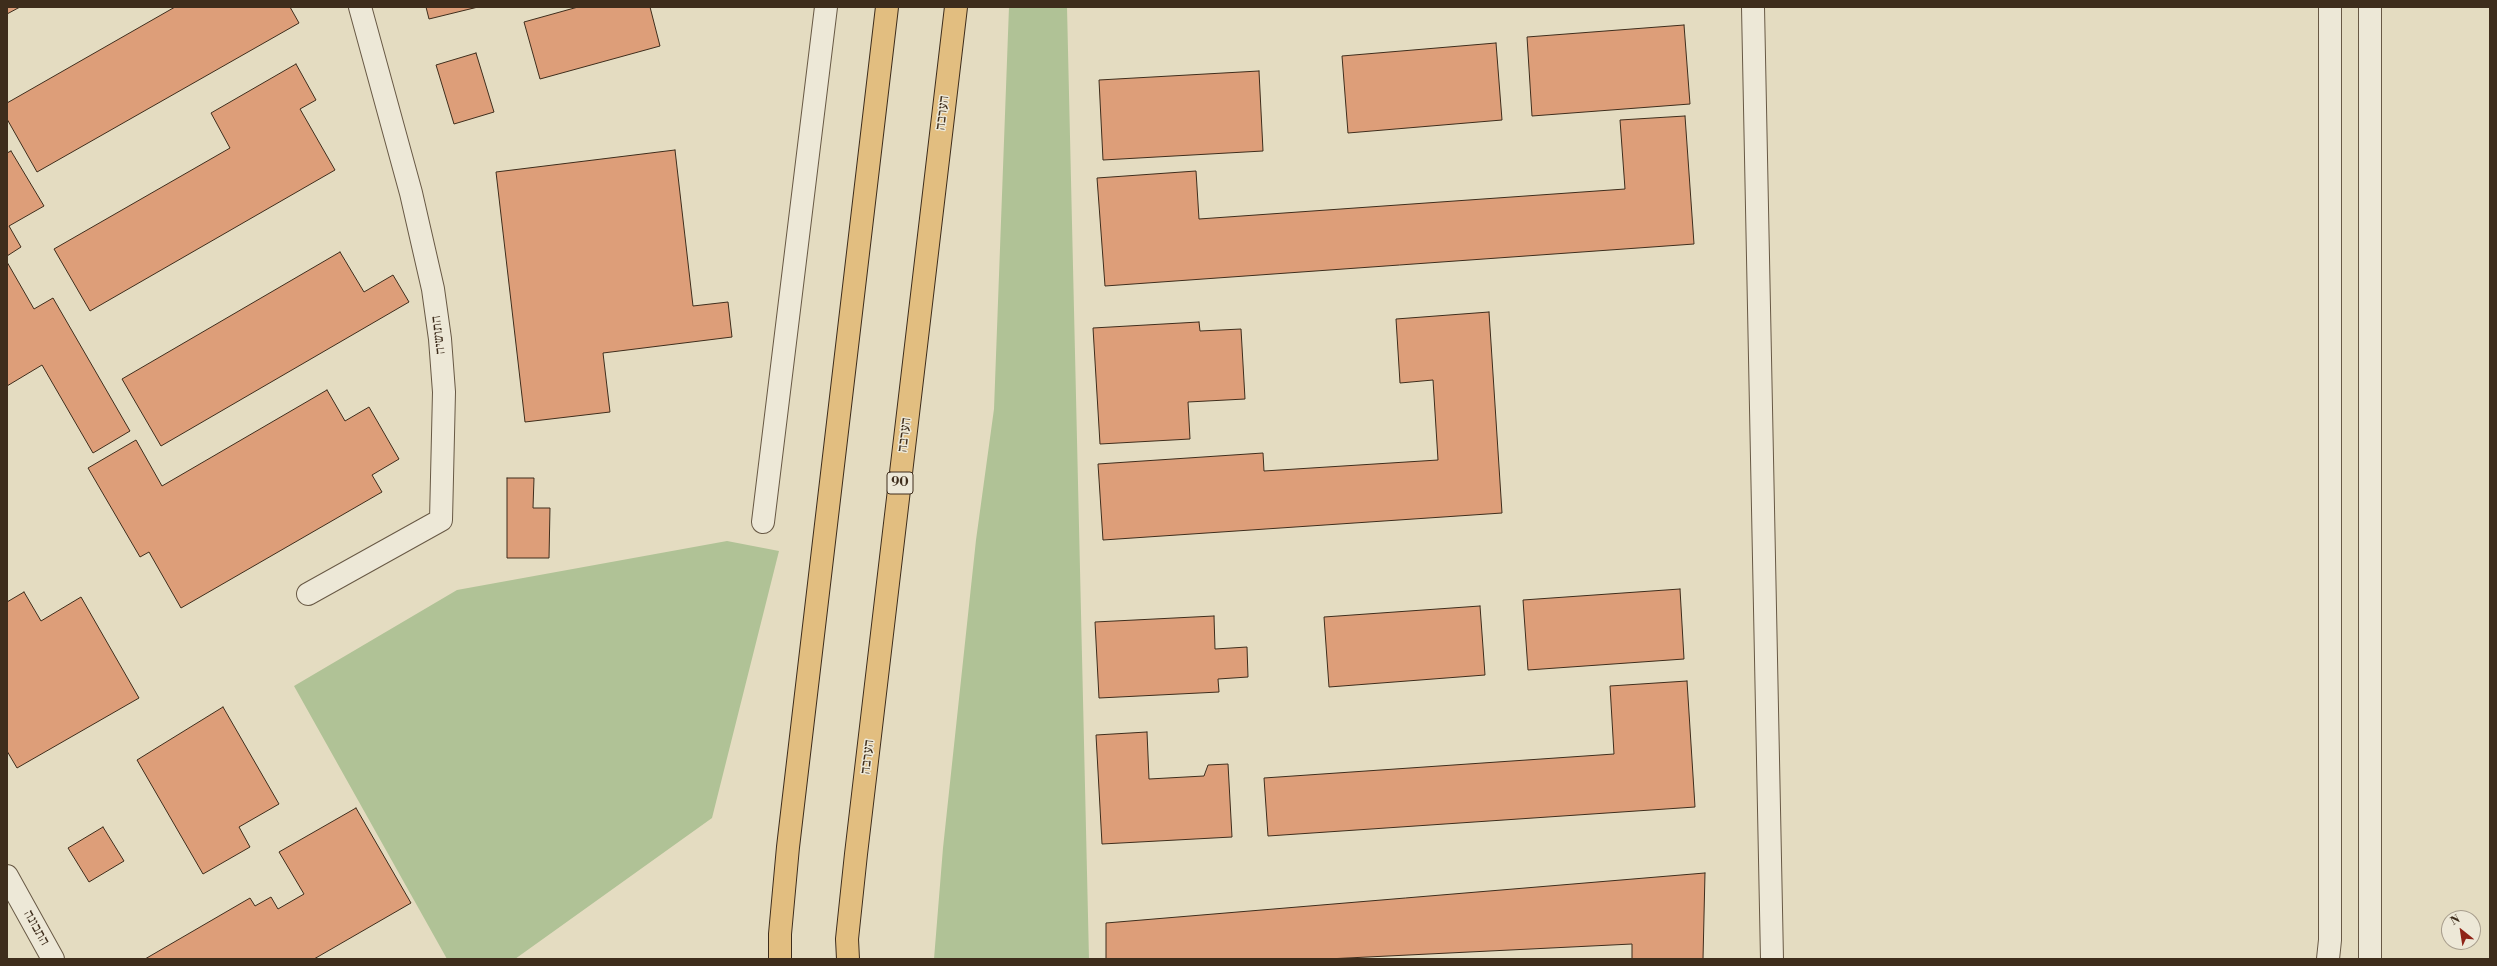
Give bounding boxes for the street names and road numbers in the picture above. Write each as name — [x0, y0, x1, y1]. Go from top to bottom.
street label: הערבה — [933, 95, 953, 131]
street label: התושיה — [428, 315, 450, 355]
street label: הערבה — [895, 417, 915, 453]
road number: 90 — [887, 472, 913, 494]
street label: הערבה — [858, 739, 878, 775]
street label: התבונה — [19, 907, 53, 949]

